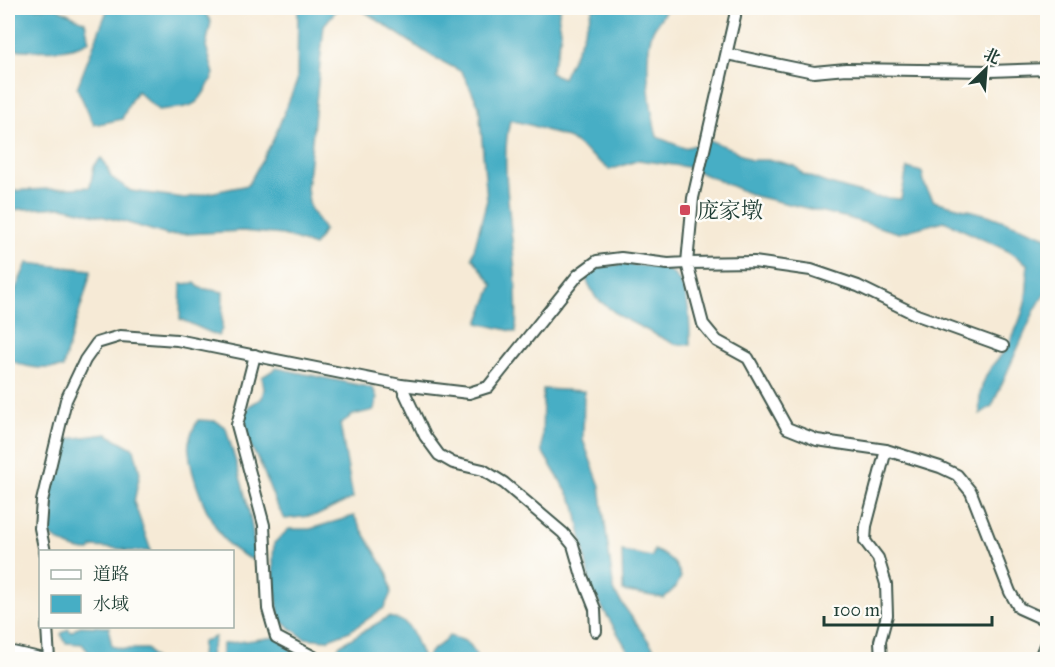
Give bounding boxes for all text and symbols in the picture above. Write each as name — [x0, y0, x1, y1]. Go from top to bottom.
north arrow — [956, 39, 1016, 99]
text: 北 — [981, 44, 1003, 68]
place label: 庞家墩 — [697, 197, 763, 224]
marker: 庞家墩 — [678, 203, 692, 217]
legend — [39, 550, 234, 628]
text: 道路 — [93, 563, 129, 585]
scale bar — [824, 589, 992, 627]
text: 水域 — [93, 593, 129, 615]
text: 100 m — [833, 599, 880, 621]

